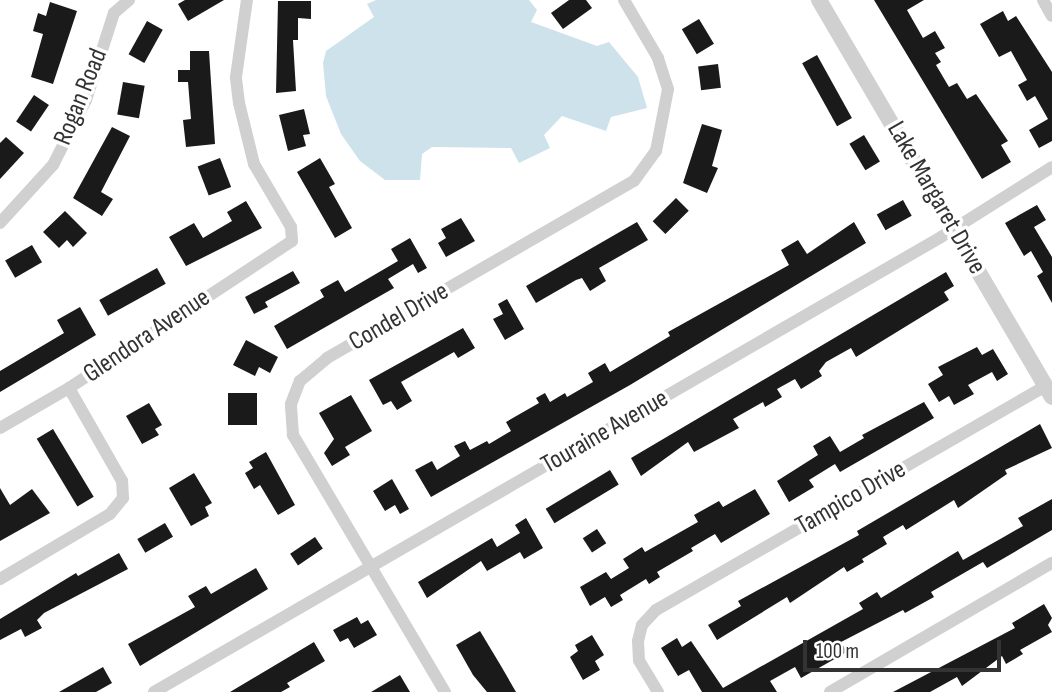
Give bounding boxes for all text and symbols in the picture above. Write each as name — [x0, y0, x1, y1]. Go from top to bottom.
street label: Rogan Road — [48, 44, 114, 150]
street label: Lake Margaret Drive — [880, 116, 992, 280]
street label: Condel Drive — [344, 276, 454, 358]
street label: Glendora Avenue — [78, 282, 216, 390]
street label: Touraine Avenue — [536, 383, 674, 481]
street label: Tampico Drive — [790, 454, 912, 542]
scale bar — [807, 626, 1005, 670]
text: 100 m — [816, 639, 859, 664]

